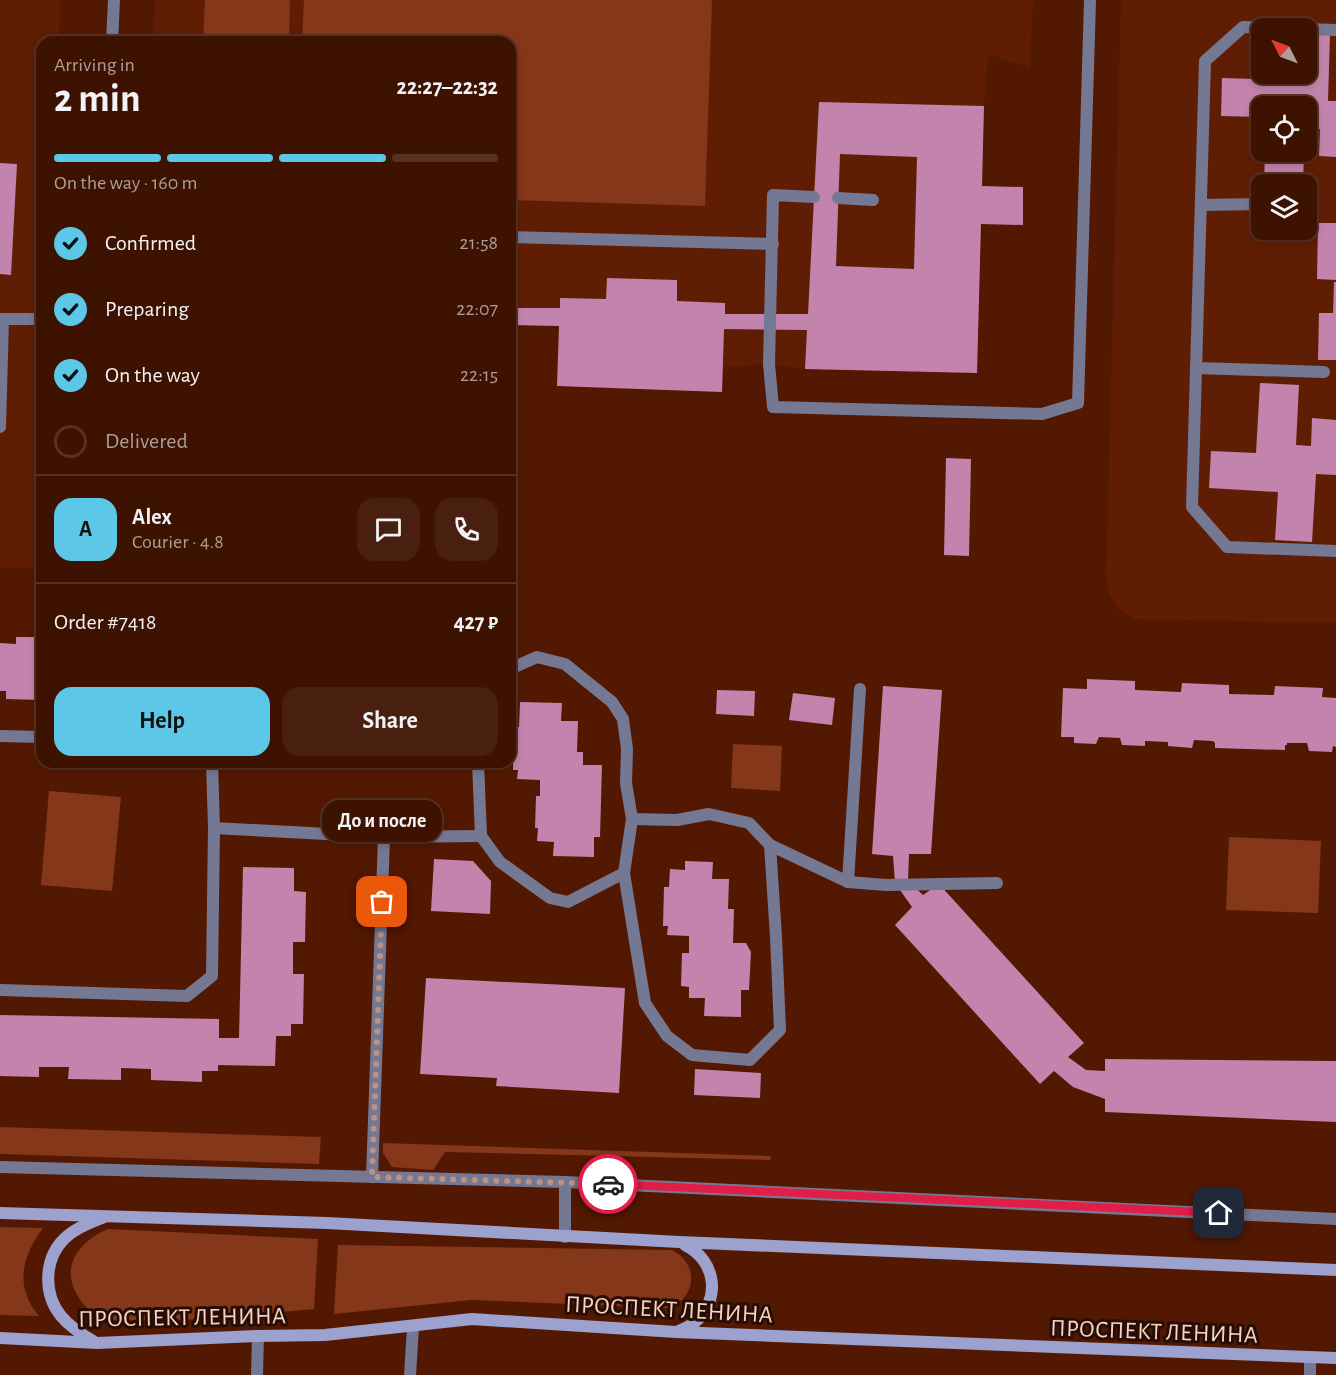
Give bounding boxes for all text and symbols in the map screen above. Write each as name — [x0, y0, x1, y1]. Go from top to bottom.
north arrow — [1251, 18, 1317, 84]
map controls — [1251, 18, 1317, 240]
text: Arriving in — [54, 55, 135, 75]
text: 22:27–22:32 — [397, 76, 498, 98]
text: 2 min — [54, 80, 141, 119]
button: locate — [1251, 96, 1317, 162]
text: On the way · 160 m — [54, 173, 198, 193]
button: layers — [1251, 174, 1317, 240]
icon: check — [54, 227, 87, 260]
text: Confirmed — [105, 232, 196, 254]
text: 21:58 — [460, 233, 498, 253]
icon: check — [54, 293, 87, 326]
text: Preparing — [105, 298, 189, 320]
text: 22:07 — [456, 299, 498, 319]
icon: check — [54, 359, 87, 392]
text: On the way — [105, 364, 200, 386]
text: 22:15 — [460, 365, 498, 385]
text: Delivered — [105, 430, 188, 452]
button: chat — [357, 498, 420, 561]
button: phone — [435, 498, 498, 561]
text: Alex — [132, 506, 172, 528]
text: A — [79, 518, 92, 540]
text: Courier · 4.8 — [132, 532, 224, 552]
text: Order #7418 — [54, 611, 156, 633]
text: 427 ₽ — [453, 611, 498, 633]
button: Help — [54, 687, 270, 756]
button: Share — [282, 687, 498, 756]
callout: До и после — [322, 800, 442, 842]
text: До и после — [338, 811, 426, 831]
pin — [356, 876, 407, 927]
icon: bag — [365, 885, 398, 918]
courier — [578, 1154, 638, 1214]
icon: car — [592, 1168, 625, 1201]
pin — [1193, 1187, 1244, 1238]
icon: home — [1202, 1196, 1235, 1229]
street label: ПРОСПЕКТ ЛЕНИНА — [564, 1293, 773, 1327]
street label: ПРОСПЕКТ ЛЕНИНА — [78, 1304, 286, 1332]
street label: ПРОСПЕКТ ЛЕНИНА — [1050, 1316, 1258, 1348]

